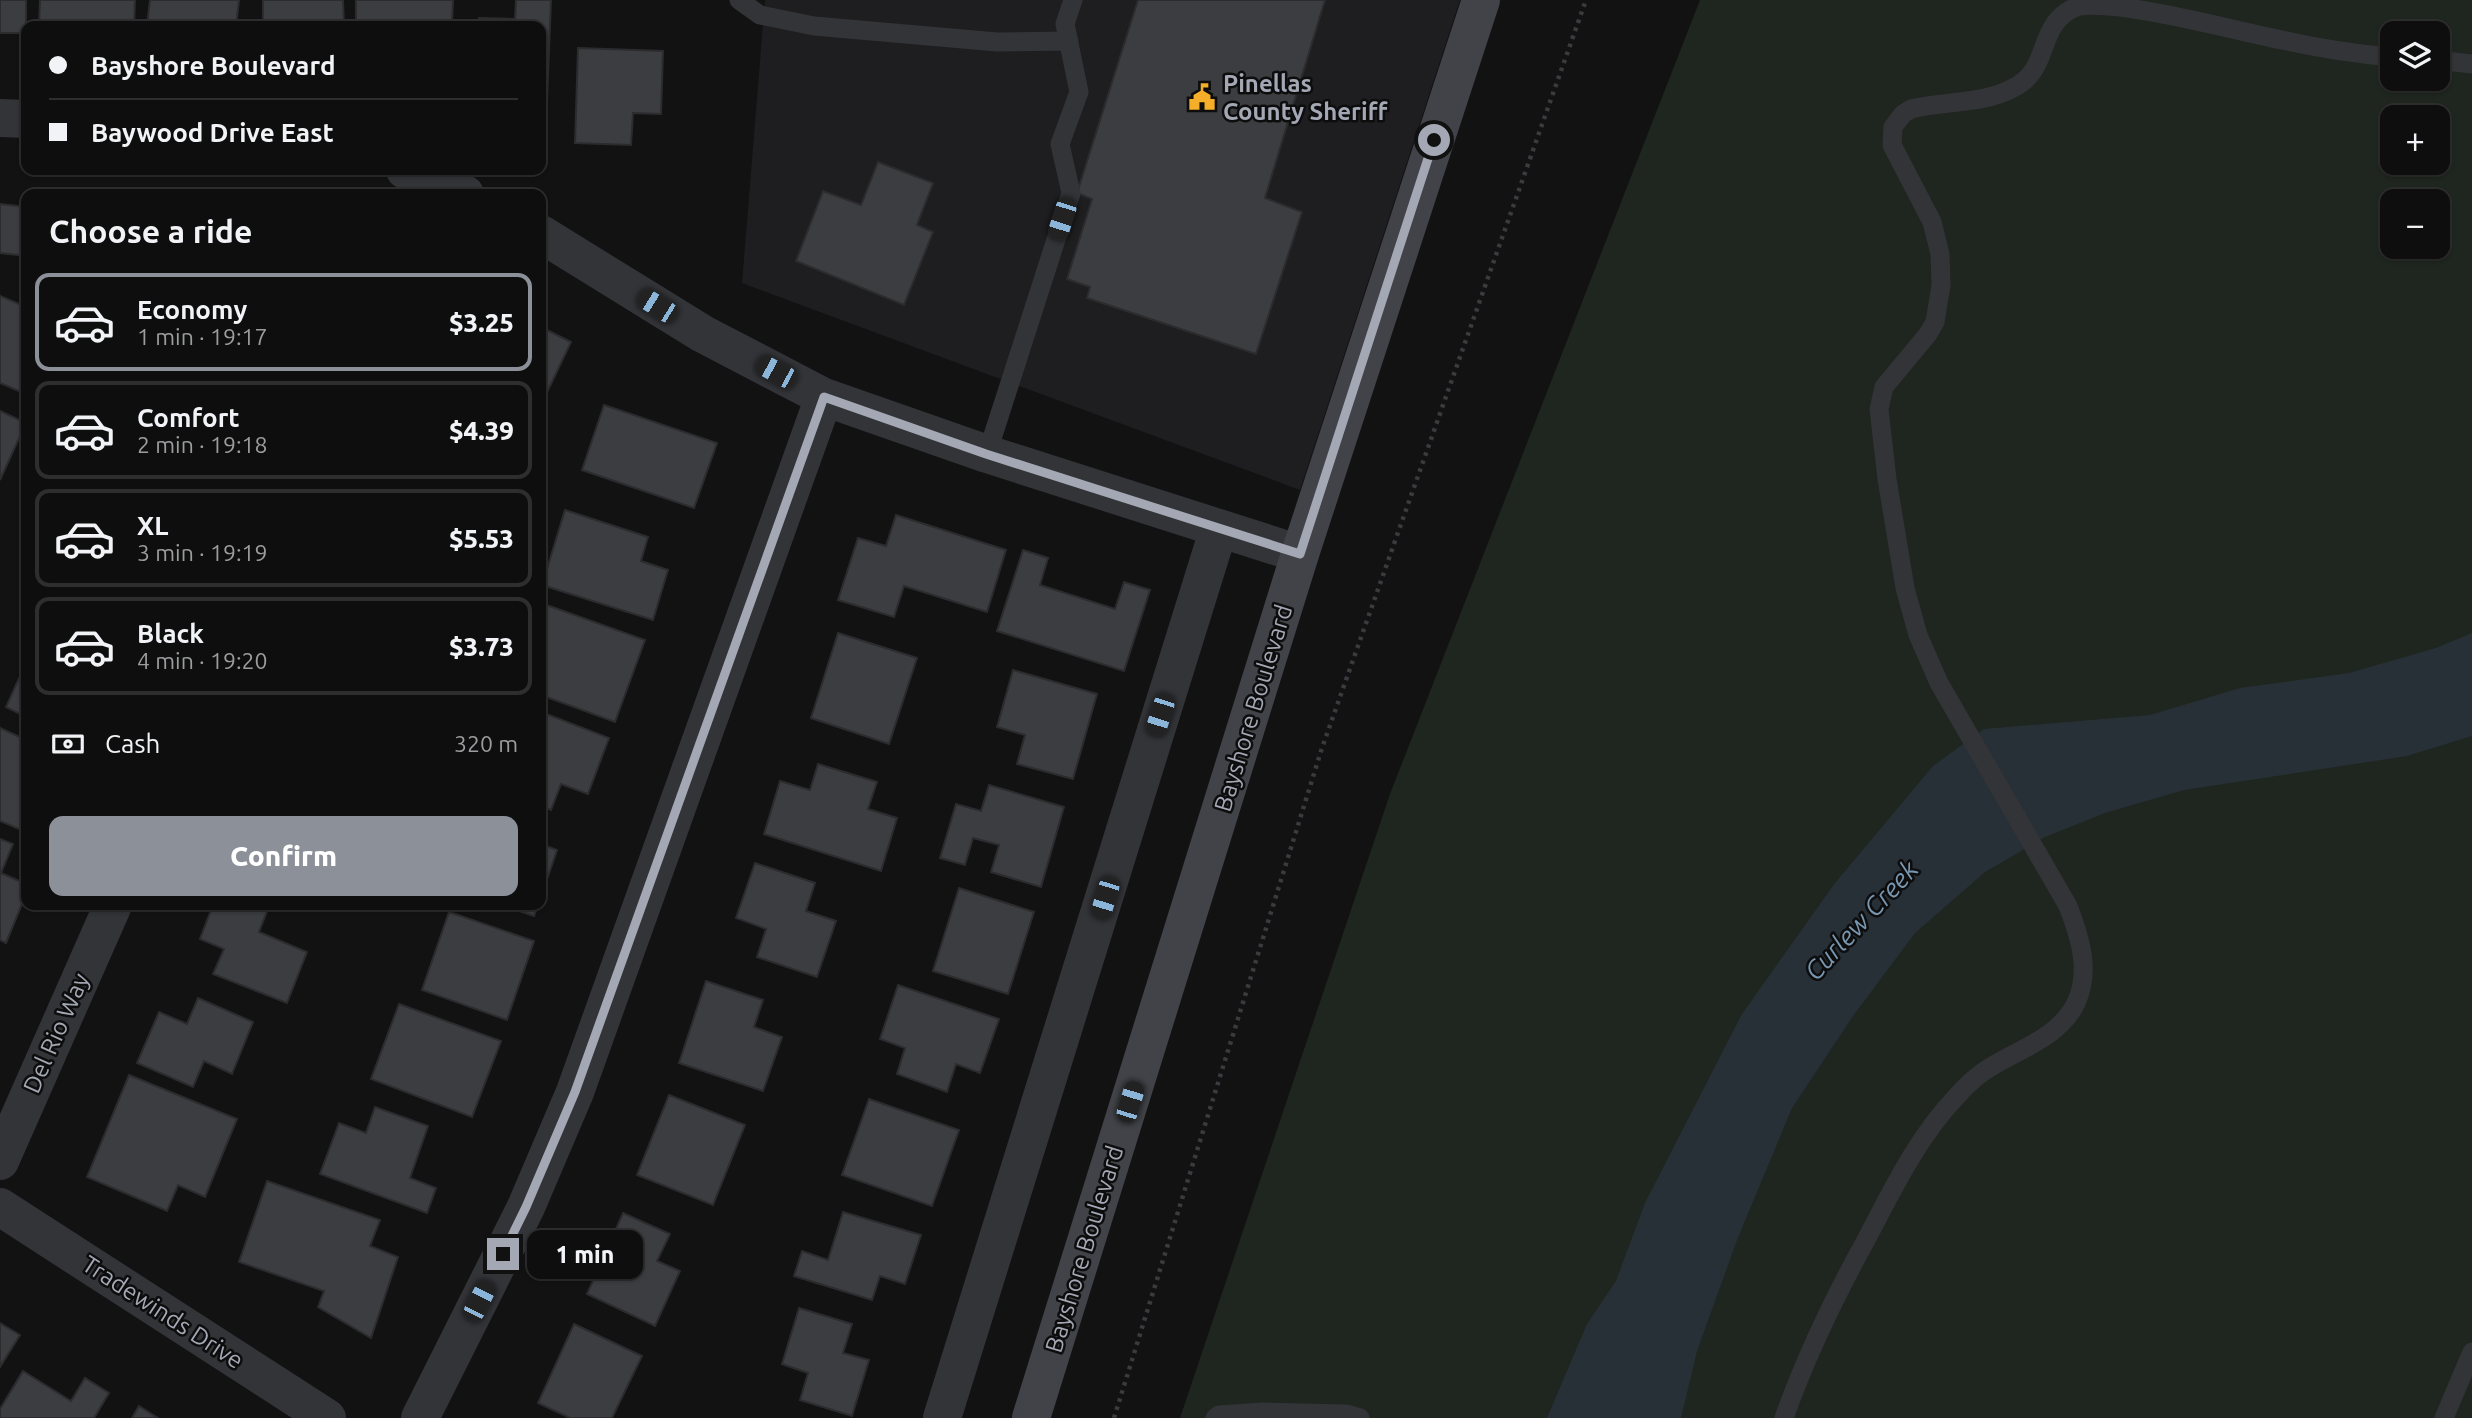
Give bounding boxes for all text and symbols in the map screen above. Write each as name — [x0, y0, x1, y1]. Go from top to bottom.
map controls — [2380, 21, 2450, 259]
button: layers — [2380, 21, 2450, 91]
text: Bayshore Boulevard — [91, 51, 336, 80]
place label: Pinellas County Sheriff — [1223, 70, 1388, 125]
public building icon: Pinellas County Sheriff — [1187, 82, 1217, 112]
button: + — [2380, 105, 2450, 175]
text: Baywood Drive East — [91, 118, 334, 147]
route start — [1418, 124, 1450, 156]
button: − — [2380, 189, 2450, 259]
car — [1046, 196, 1079, 242]
text: Choose a ride — [49, 213, 252, 249]
car — [634, 286, 681, 326]
icon: car — [53, 291, 116, 354]
text: Economy — [137, 295, 247, 324]
text: $3.25 — [449, 308, 514, 337]
text: 1 min · 19:17 — [137, 324, 268, 349]
car — [753, 353, 800, 391]
icon: car — [53, 399, 116, 462]
text: Comfort — [137, 403, 240, 432]
text: $4.39 — [449, 416, 514, 445]
text: 2 min · 19:18 — [137, 432, 268, 457]
icon: car — [53, 507, 116, 570]
text: XL — [137, 511, 168, 540]
text: $5.53 — [449, 524, 514, 553]
text: 3 min · 19:19 — [137, 540, 268, 565]
street label: Bayshore Boulevard — [1209, 601, 1297, 815]
icon: car — [53, 615, 116, 678]
text: Black — [137, 619, 204, 648]
text: $3.73 — [449, 632, 514, 661]
text: 4 min · 19:20 — [137, 648, 268, 673]
car — [1144, 692, 1177, 738]
icon: cash — [49, 725, 87, 763]
text: Cash — [105, 729, 160, 758]
text: 320 m — [454, 731, 518, 756]
button: Confirm — [49, 816, 518, 896]
water label: Curlew Creek — [1798, 854, 1924, 986]
car — [1089, 875, 1122, 921]
street label: Del Rio Way — [18, 969, 95, 1097]
car — [1114, 1079, 1147, 1125]
street label: Bayshore Boulevard — [1040, 1142, 1128, 1356]
callout: 1 min — [528, 1230, 643, 1278]
route end — [487, 1238, 519, 1270]
text: 1 min — [556, 1242, 614, 1267]
street label: Tradewinds Drive — [78, 1250, 248, 1374]
car — [461, 1278, 498, 1324]

